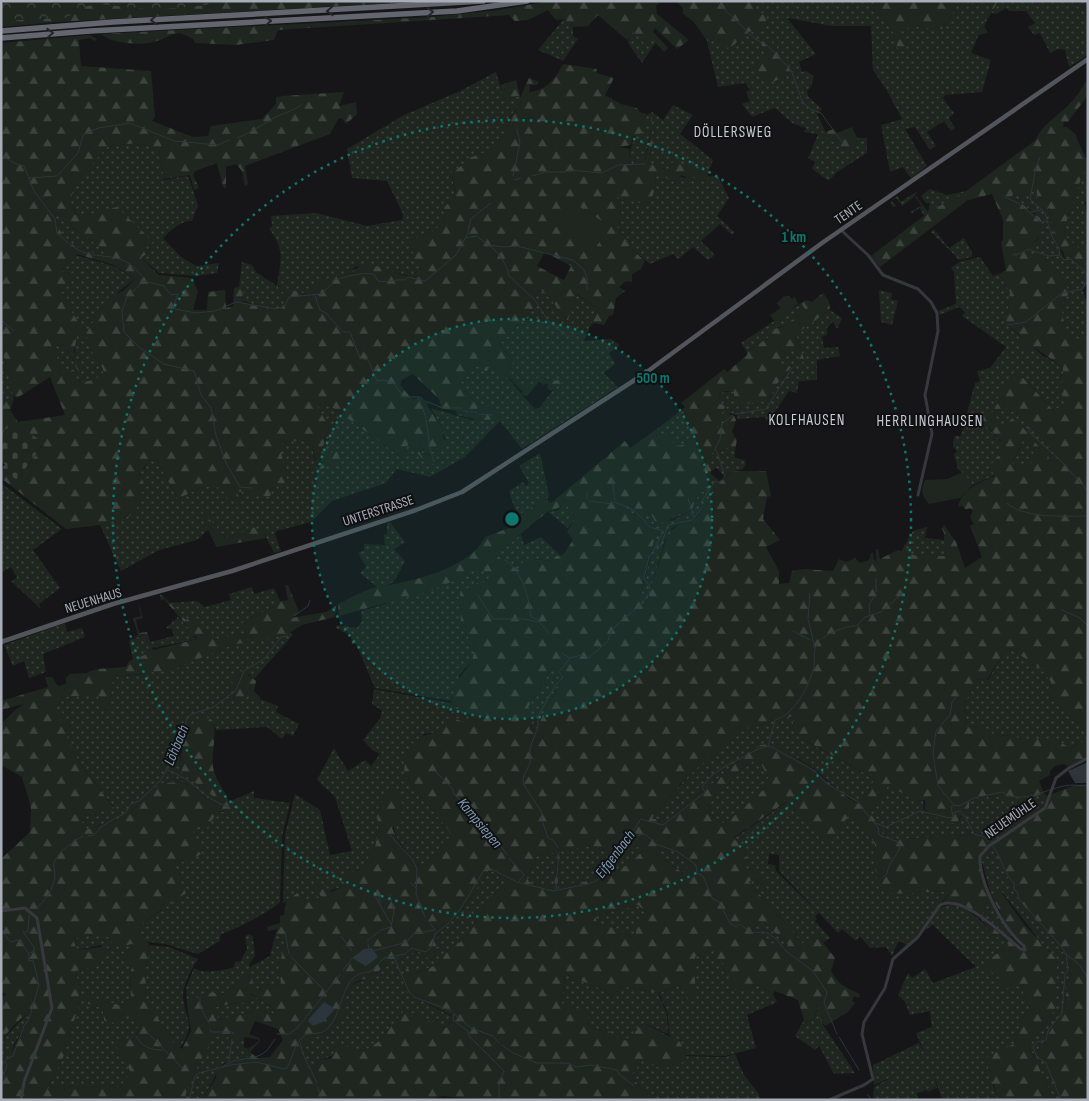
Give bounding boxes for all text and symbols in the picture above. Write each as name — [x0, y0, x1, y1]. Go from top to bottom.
one-way arrow — [325, 5, 333, 16]
one-way arrow — [426, 7, 434, 18]
one-way arrow — [149, 15, 157, 26]
one-way arrow — [264, 16, 272, 27]
one-way arrow — [46, 28, 54, 39]
district label: DÖLLERSWEG — [694, 123, 772, 142]
street label: TENTE — [831, 197, 866, 228]
text: 1 km — [782, 228, 806, 247]
text: 500 m — [636, 369, 670, 388]
district label: KOLFHAUSEN — [768, 411, 846, 430]
district label: HERRLINGHAUSEN — [876, 412, 984, 431]
street label: UNTERSTRASSE — [341, 491, 416, 530]
centre of rings — [503, 510, 521, 528]
street label: NEUENHAUS — [63, 584, 124, 617]
water label: Löhbach — [160, 722, 193, 768]
water label: Kampsiepen — [453, 794, 506, 852]
street label: NEUEMÜHLE — [981, 794, 1039, 842]
water label: Eifgenbach — [591, 826, 640, 882]

